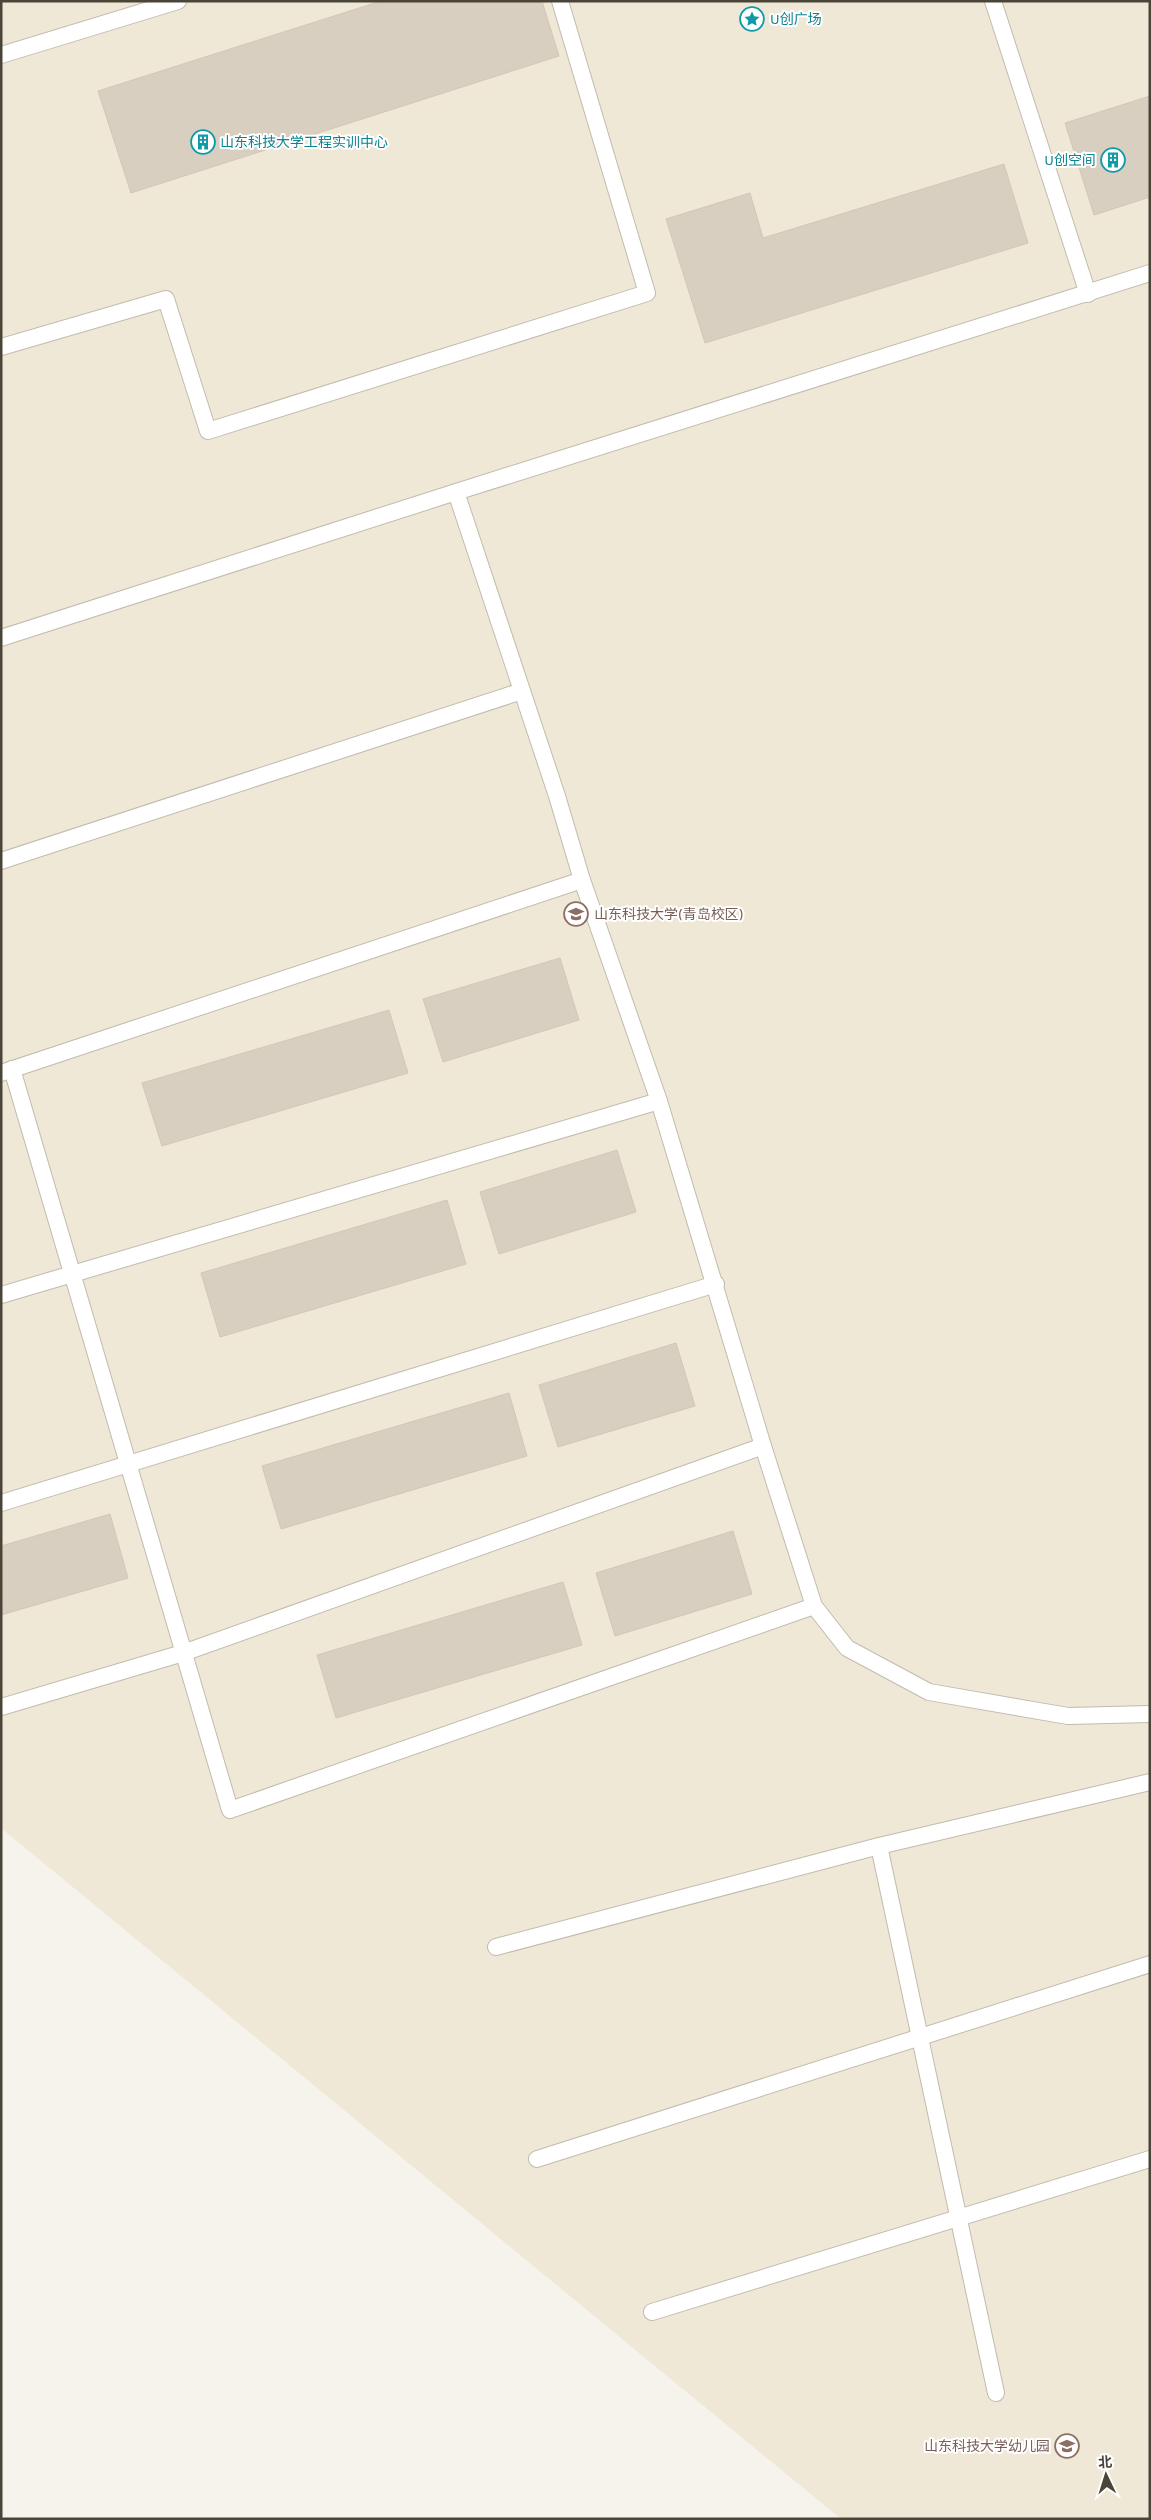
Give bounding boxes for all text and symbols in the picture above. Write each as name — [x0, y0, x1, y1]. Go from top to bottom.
place icon: U创广场 — [739, 6, 765, 32]
place label: U创广场 — [770, 11, 822, 29]
building icon: 山东科技大学工程实训中心 — [190, 129, 216, 155]
place label: 山东科技大学工程实训中心 — [220, 135, 388, 152]
building icon: U创空间 — [1100, 147, 1126, 173]
place label: U创空间 — [1044, 152, 1096, 170]
school or university icon: 山东科技大学(青岛校区) — [563, 901, 589, 927]
place label: 山东科技大学(青岛校区) — [594, 906, 744, 924]
school or university icon: 山东科技大学幼儿园 — [1054, 2433, 1080, 2459]
place label: 山东科技大学幼儿园 — [924, 2439, 1050, 2456]
north arrow — [1081, 2450, 1131, 2500]
text: 北 — [1098, 2455, 1113, 2472]

